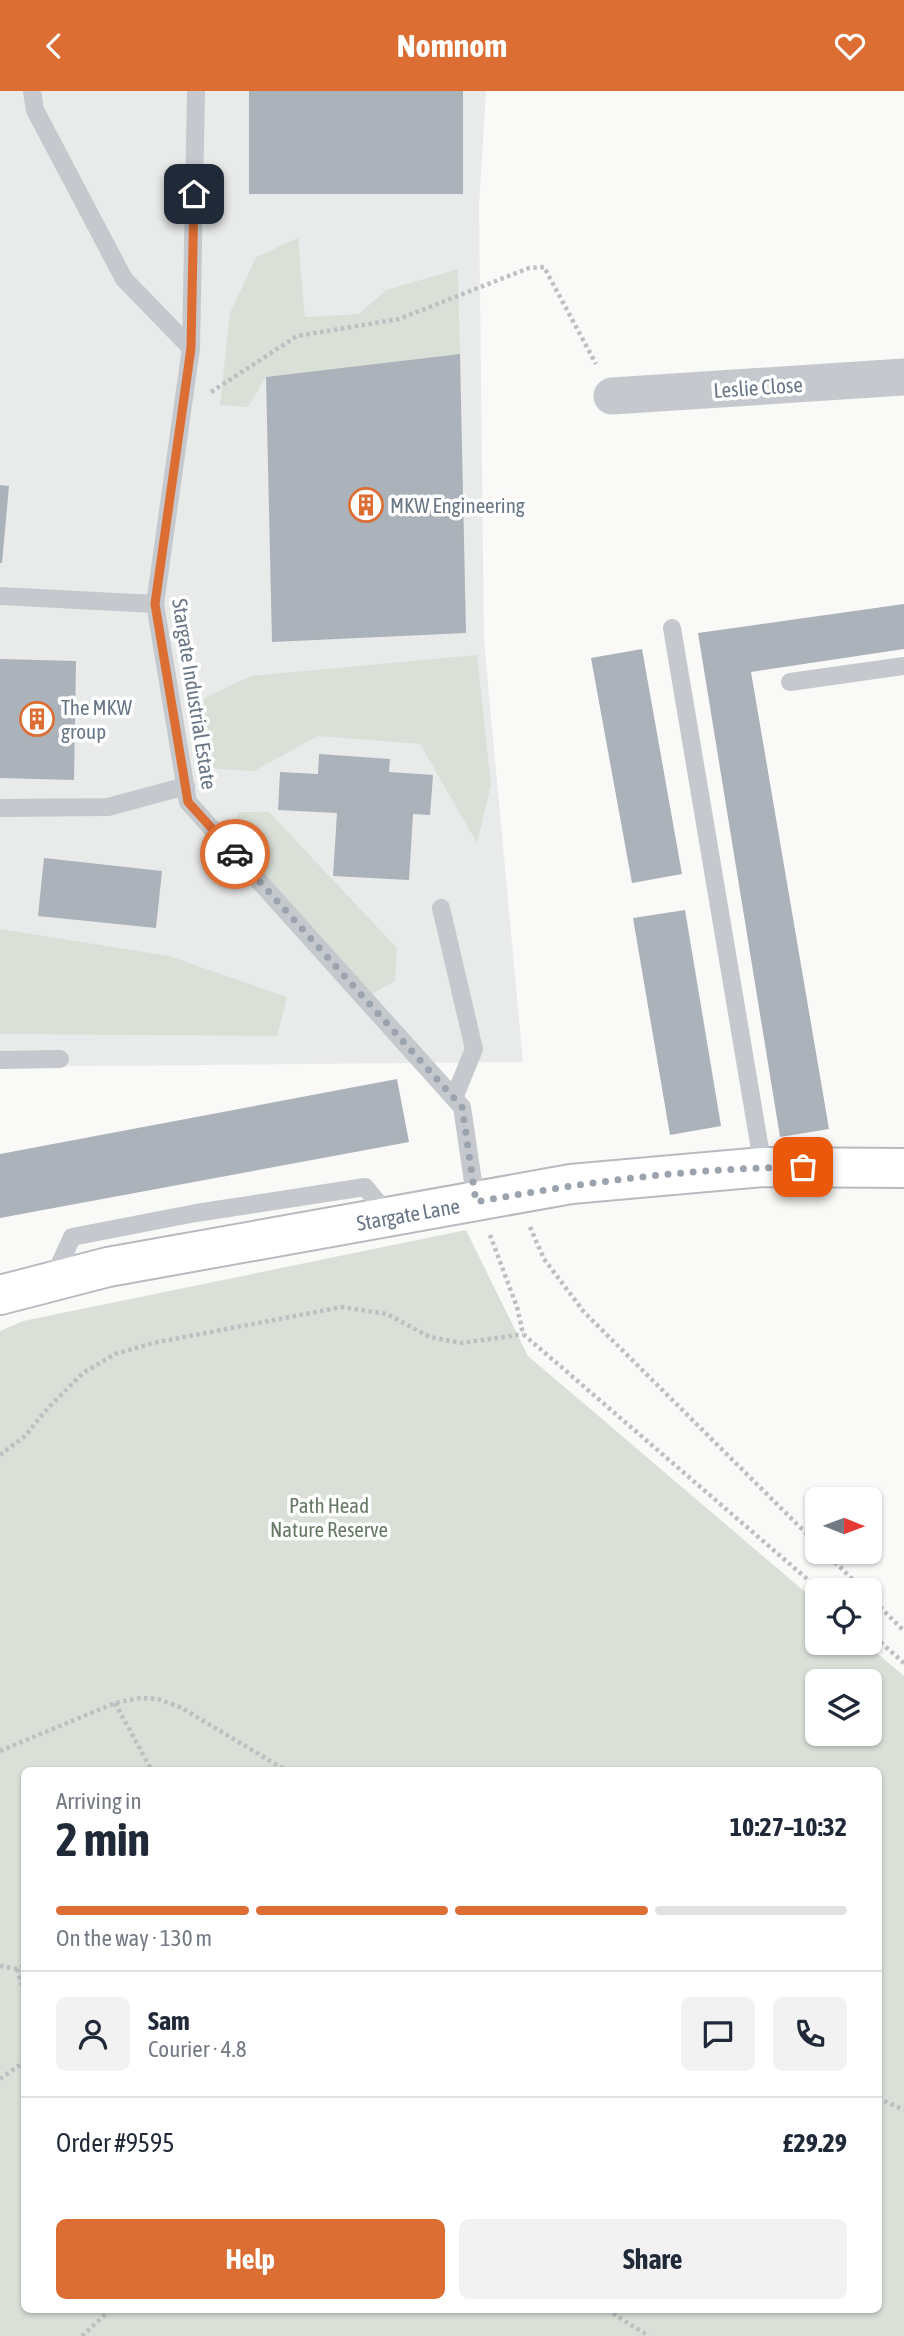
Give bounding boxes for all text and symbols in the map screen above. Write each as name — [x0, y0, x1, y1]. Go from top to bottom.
icon: back — [35, 27, 73, 65]
text: Nomnom — [397, 27, 507, 64]
icon: heart — [831, 27, 869, 65]
pin — [164, 164, 224, 224]
icon: home — [175, 175, 213, 213]
street label: Leslie Close — [713, 372, 803, 402]
building icon: MKW Engineering — [347, 486, 385, 524]
place label: MKW Engineering — [390, 493, 525, 517]
street label: Stargate Industrial Estate — [168, 597, 222, 791]
place label: The MKW group — [61, 695, 133, 743]
building icon: The MKW group — [18, 700, 56, 738]
courier — [200, 819, 270, 889]
icon: car — [216, 835, 254, 873]
pin — [773, 1137, 833, 1197]
icon: bag — [784, 1148, 822, 1186]
street label: Stargate Lane — [354, 1193, 462, 1235]
north arrow — [805, 1487, 882, 1565]
map controls — [805, 1487, 882, 1746]
park label: Path Head Nature Reserve — [270, 1493, 388, 1541]
button: locate — [805, 1578, 882, 1655]
button: layers — [805, 1669, 882, 1746]
text: Arriving in — [56, 1788, 142, 1814]
text: 10:27–10:32 — [730, 1812, 847, 1842]
text: 2 min — [56, 1813, 150, 1866]
text: On the way · 130 m — [56, 1925, 212, 1951]
button: person — [56, 1997, 130, 2071]
button: chat — [681, 1997, 755, 2071]
button: phone — [773, 1997, 847, 2071]
text: Sam — [148, 2006, 190, 2036]
text: Courier · 4.8 — [148, 2036, 247, 2062]
text: Order #9595 — [56, 2128, 175, 2158]
text: £29.29 — [783, 2128, 847, 2158]
button: Help — [56, 2219, 445, 2299]
button: Share — [459, 2219, 847, 2299]

